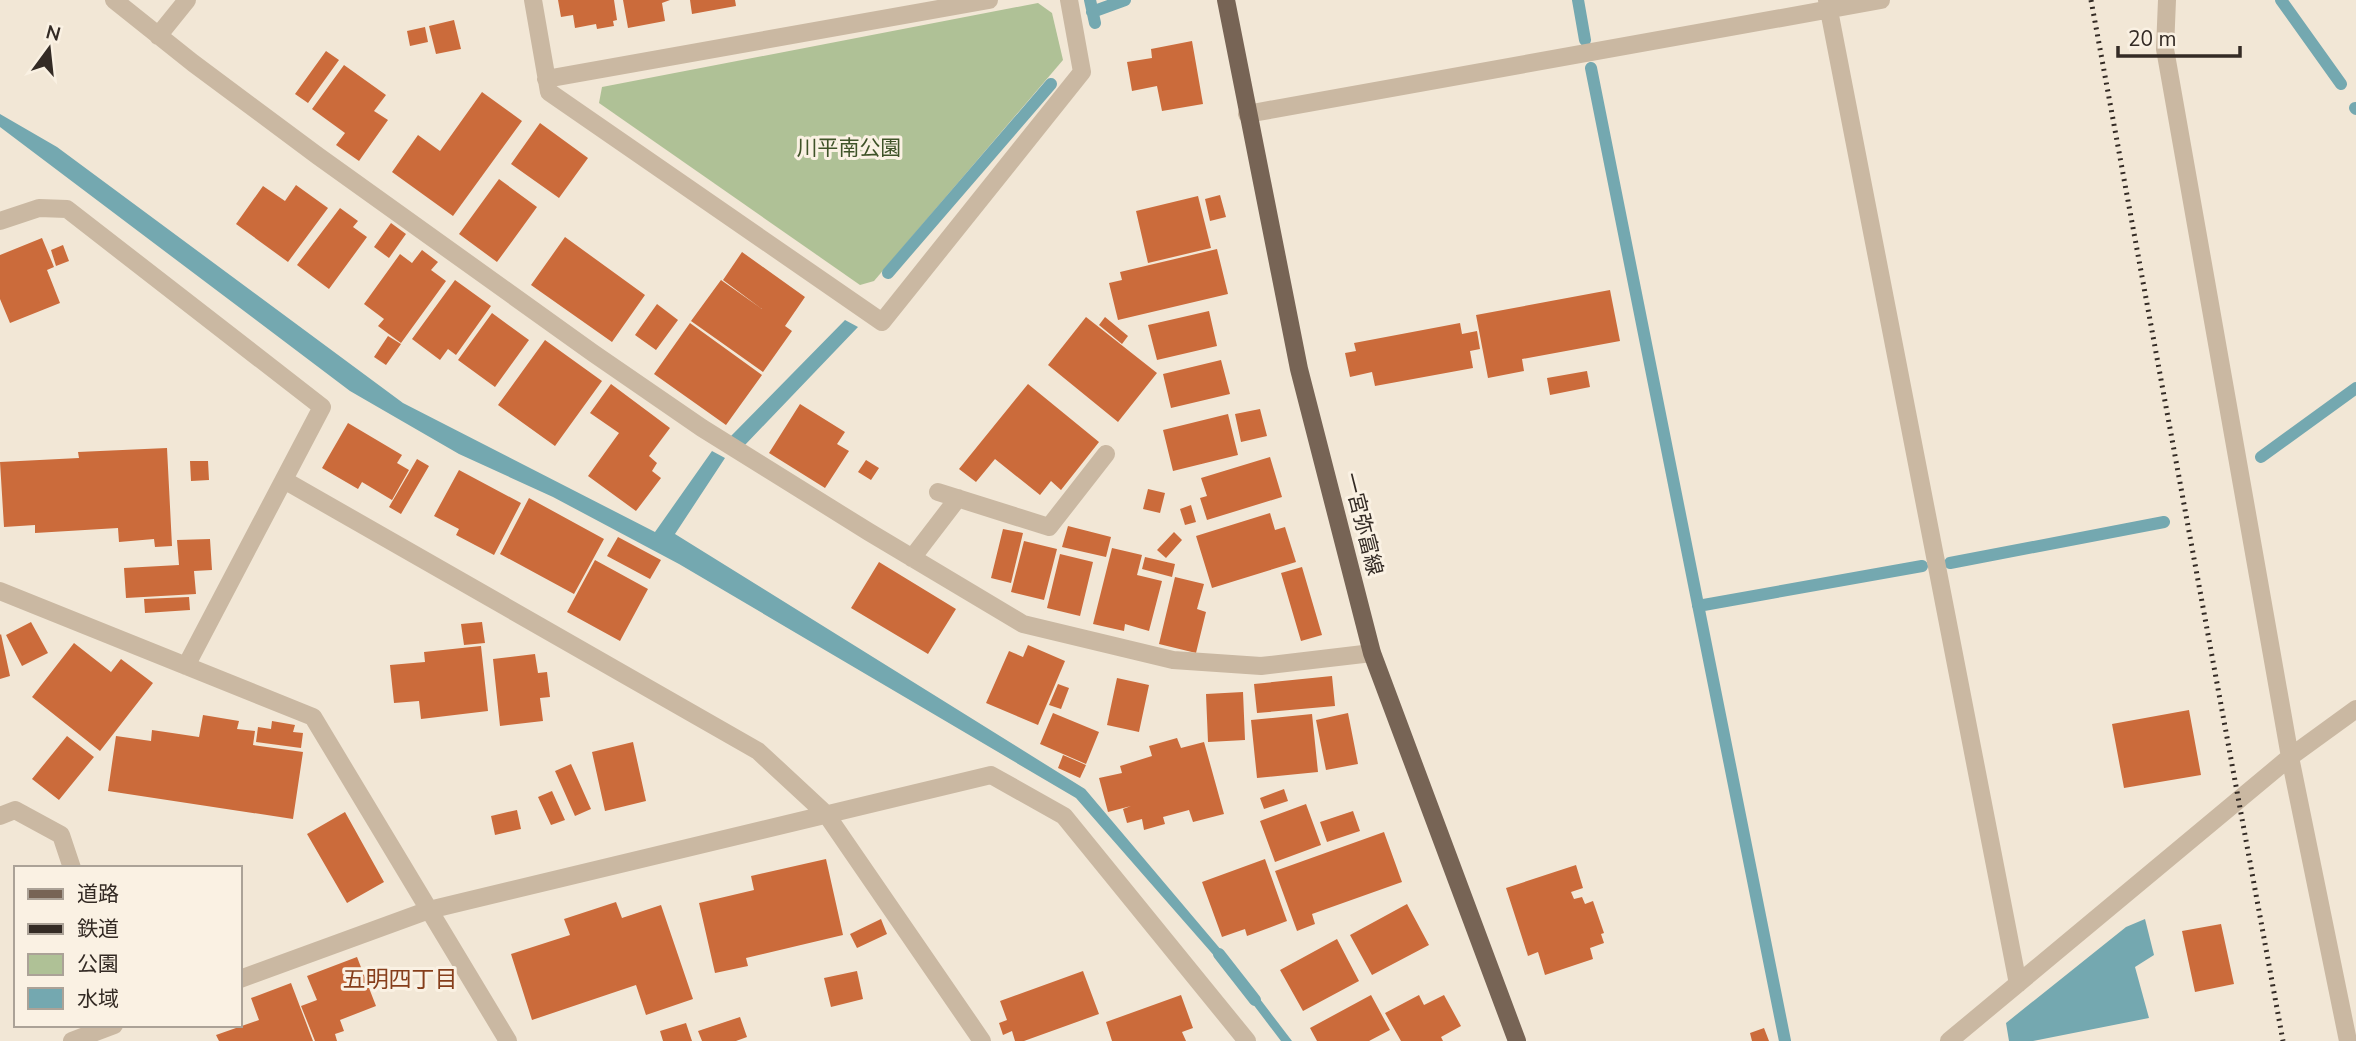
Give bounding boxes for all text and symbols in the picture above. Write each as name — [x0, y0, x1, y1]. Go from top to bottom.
north arrow — [14, 14, 84, 84]
scale bar — [2118, 14, 2240, 58]
text: N — [43, 19, 63, 48]
text: 20 m — [2128, 25, 2177, 53]
park label: 川平南公園 — [797, 134, 902, 162]
street label: 一宮弥富線 — [1337, 470, 1389, 578]
legend — [14, 866, 242, 1027]
text: 道路 — [77, 880, 119, 908]
text: 鉄道 — [77, 915, 119, 943]
text: 公園 — [77, 950, 119, 978]
district label: 五明四丁目 — [343, 964, 458, 995]
text: 水域 — [77, 985, 119, 1013]

